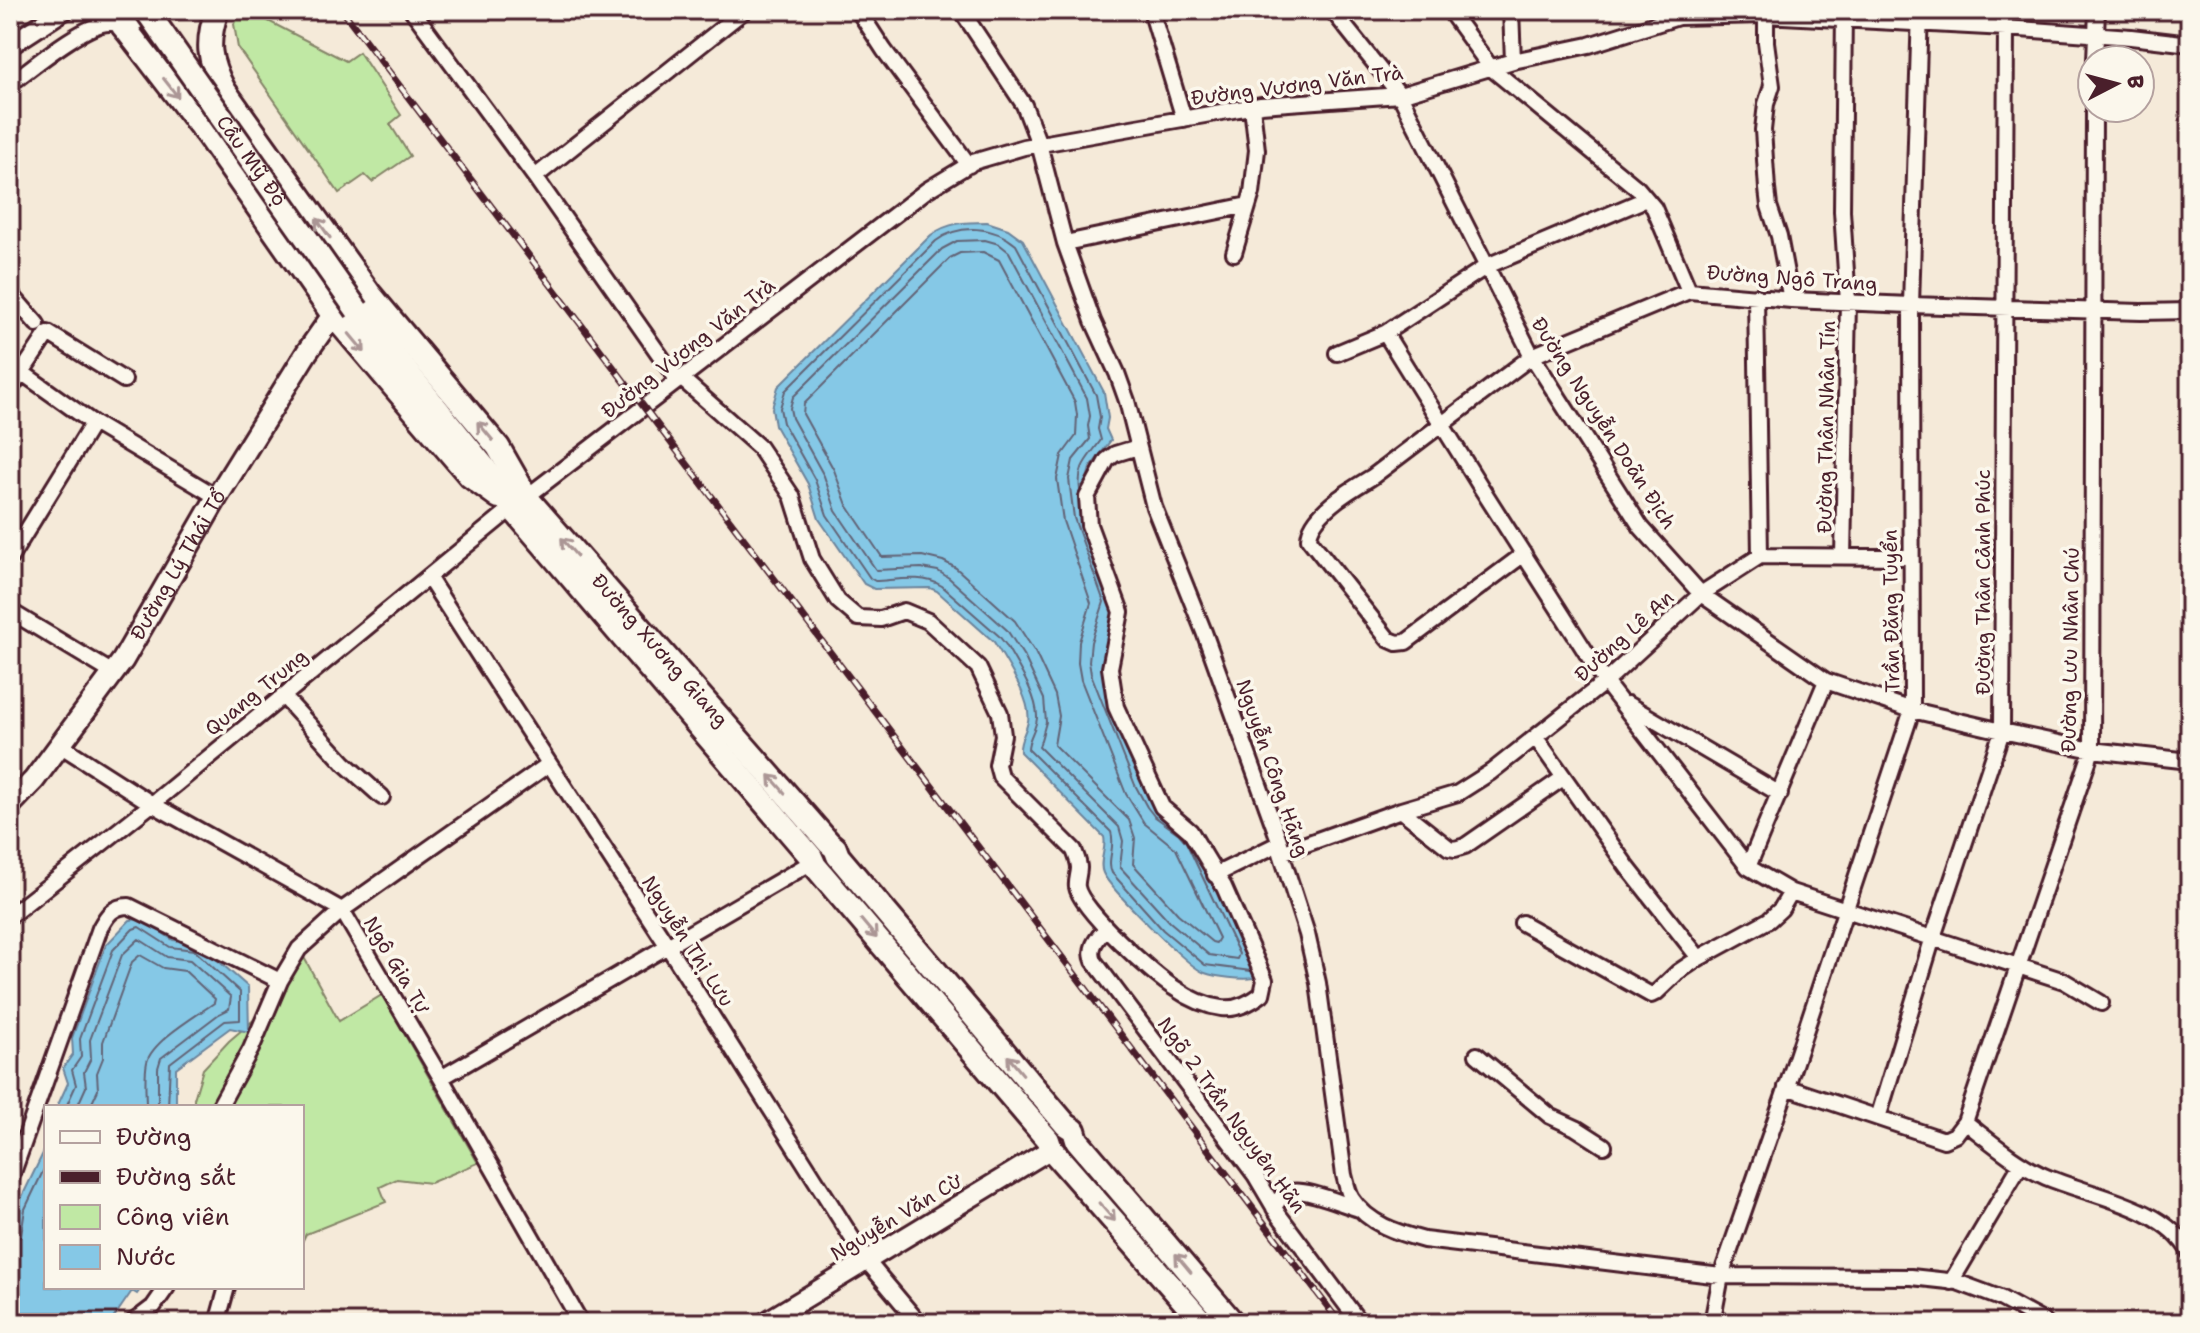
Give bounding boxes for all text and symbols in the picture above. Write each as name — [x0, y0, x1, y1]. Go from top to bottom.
north arrow — [2076, 44, 2156, 124]
street label: Đường Vương Văn Trà — [1189, 59, 1405, 111]
text: B — [2120, 74, 2151, 90]
one-way arrow — [162, 77, 179, 98]
street label: Cầu Mỹ Độ — [211, 110, 293, 211]
one-way arrow — [315, 218, 332, 239]
street label: Đường Ngô Trang — [1706, 259, 1878, 297]
street label: Đường Vương Văn Trà — [596, 272, 781, 424]
street label: Đường Nguyễn Doãn Địch — [1526, 312, 1682, 534]
street label: Đường Thân Nhân Tín — [1811, 320, 1841, 534]
one-way arrow — [348, 332, 366, 353]
one-way arrow — [476, 421, 494, 442]
street label: Đường Thân Cảnh Phúc — [1970, 469, 1996, 695]
street label: Đường Lý Thái Tổ — [124, 484, 232, 645]
street label: Trần Đăng Tuyển — [1877, 529, 1905, 693]
one-way arrow — [561, 537, 579, 557]
street label: Đường Lưu Nhân Chú — [2055, 547, 2085, 753]
street label: Đường Xương Giang — [586, 568, 734, 732]
street label: Đường Lê An — [1569, 585, 1679, 687]
street label: Quang Trung — [199, 643, 313, 741]
street label: Nguyễn Công Hãng — [1230, 676, 1316, 860]
one-way arrow — [769, 775, 787, 795]
street label: Nguyễn Thị Lưu — [636, 871, 740, 1011]
street label: Ngô Gia Tự — [358, 912, 436, 1019]
one-way arrow — [860, 918, 878, 938]
street label: Ngõ 2 Trần Nguyên Hãn — [1152, 1012, 1312, 1218]
one-way arrow — [1006, 1056, 1024, 1076]
legend — [44, 1105, 304, 1289]
text: Đường — [116, 1121, 191, 1153]
text: Đường sắt — [116, 1161, 236, 1193]
street label: Nguyễn Văn Cừ — [825, 1167, 967, 1267]
text: Công viên — [116, 1201, 229, 1233]
one-way arrow — [1098, 1201, 1116, 1222]
text: Nước — [116, 1241, 176, 1273]
one-way arrow — [1174, 1254, 1192, 1274]

